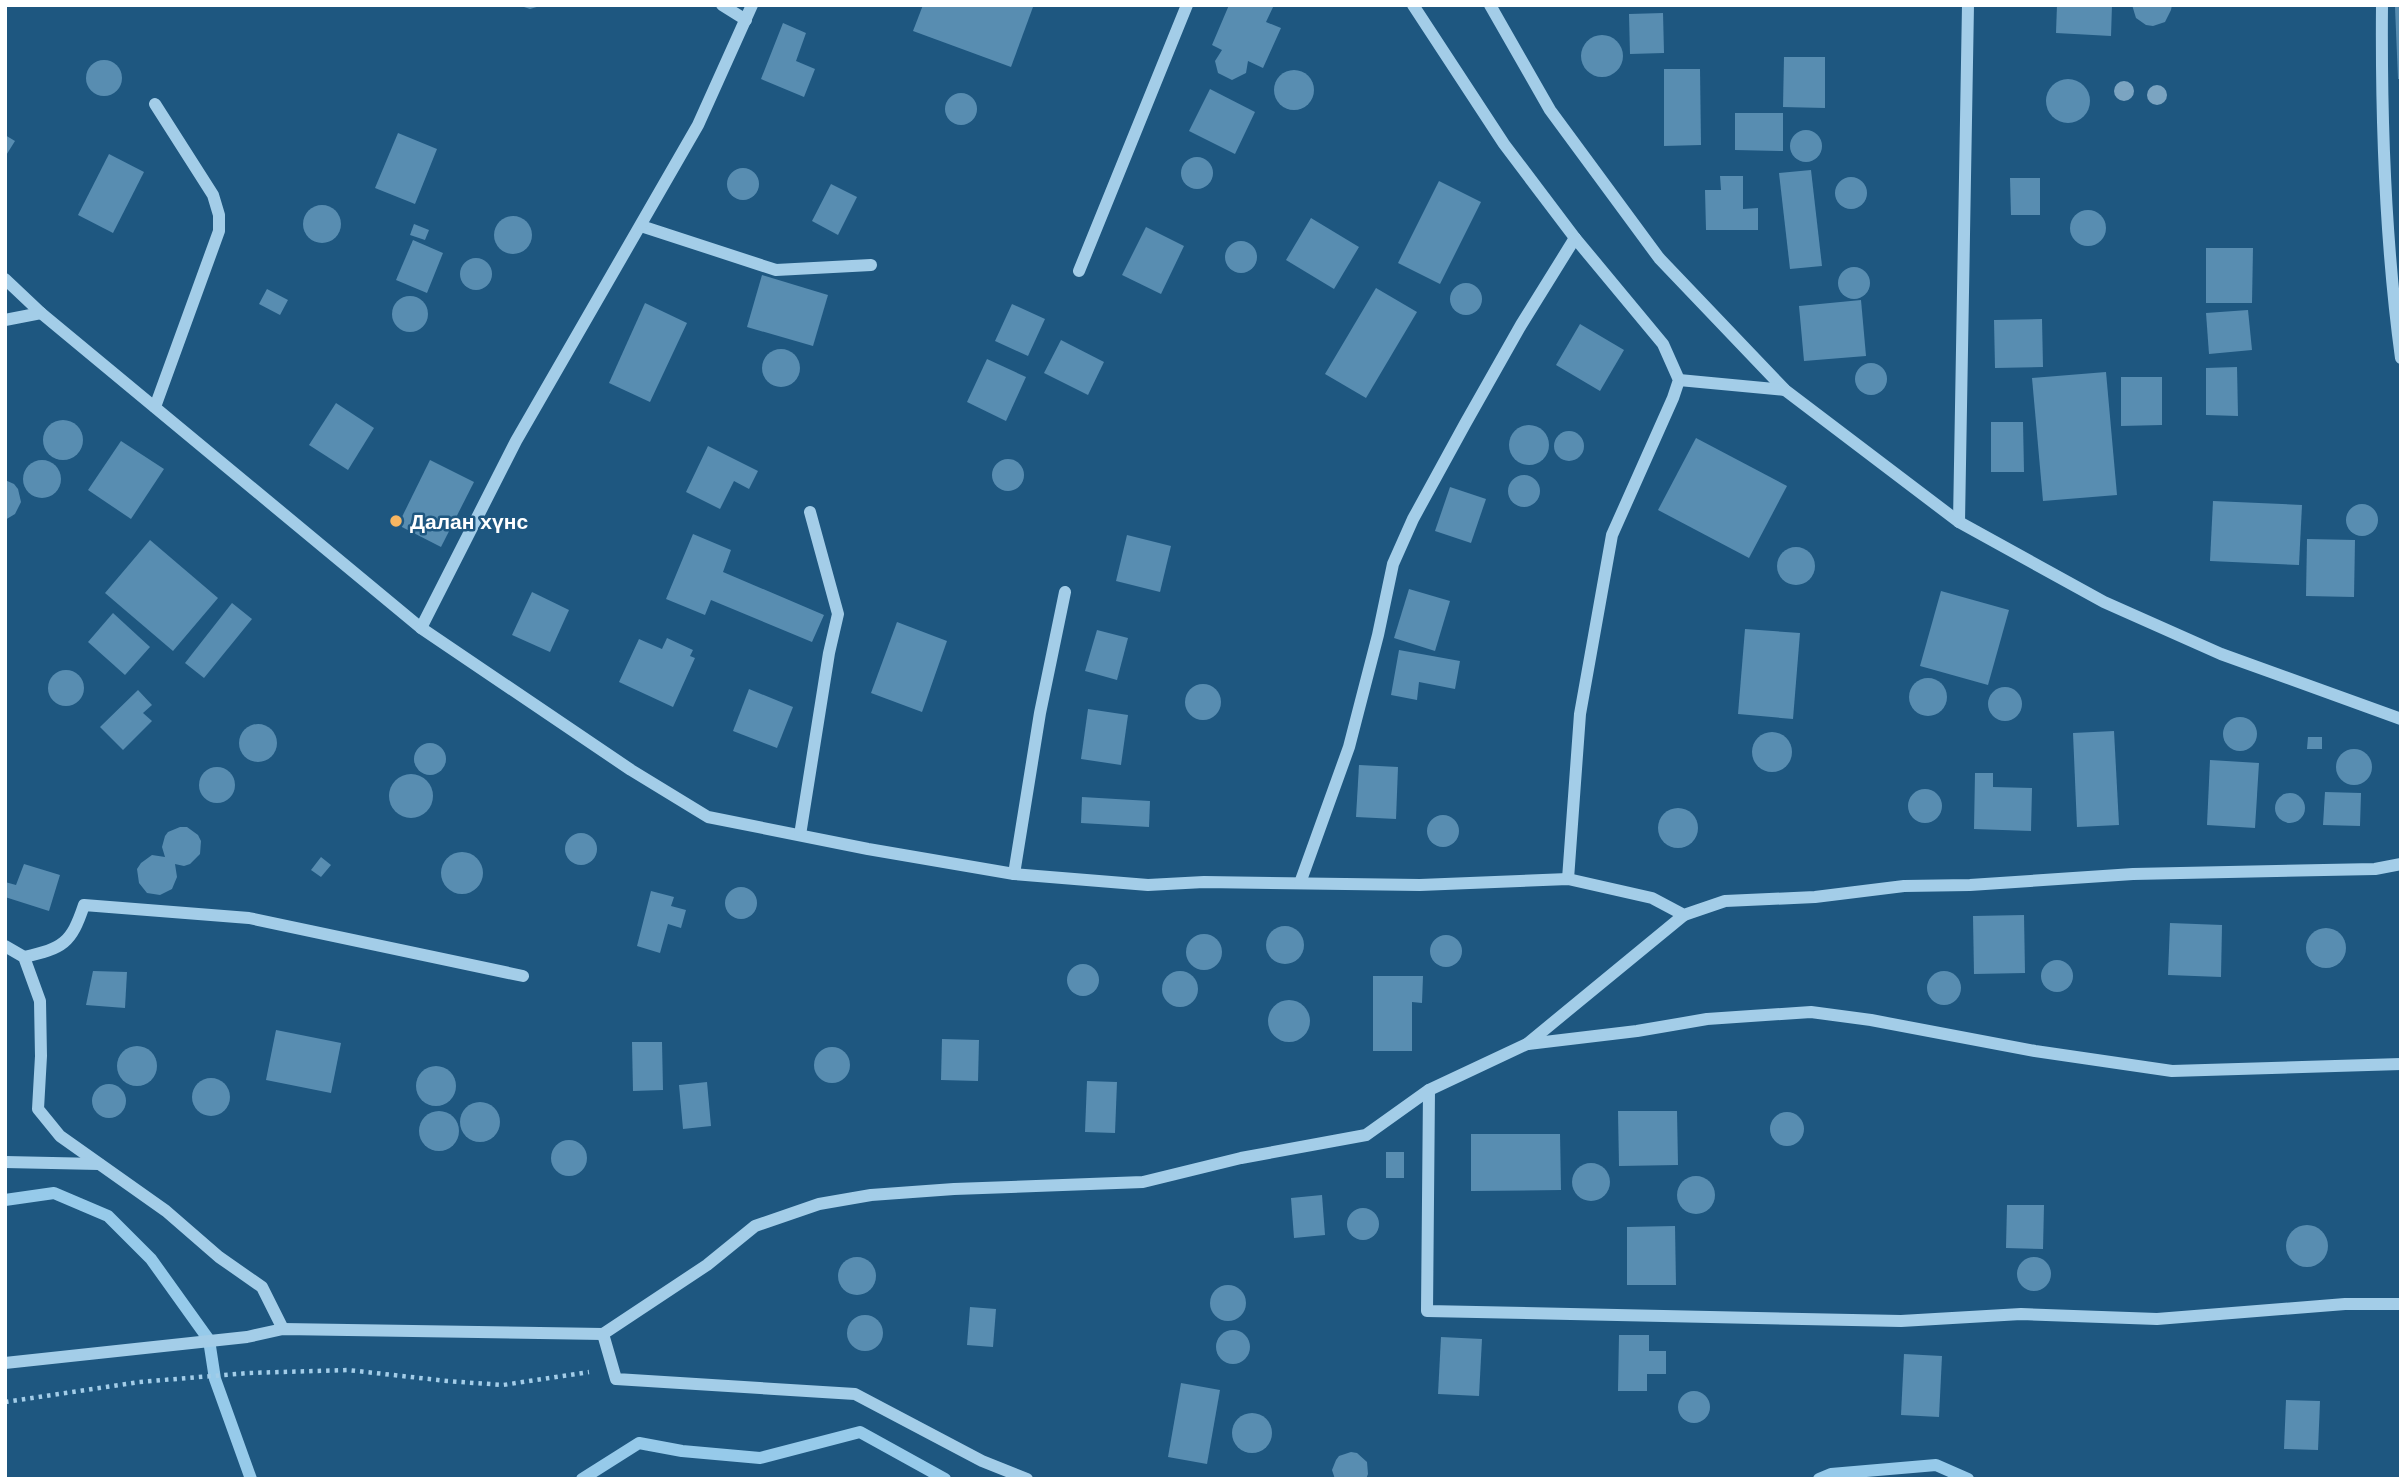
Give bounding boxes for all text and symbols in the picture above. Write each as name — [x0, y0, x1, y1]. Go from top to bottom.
place label: Далан хүнс — [410, 509, 528, 534]
marker: Далан хүнс — [388, 513, 404, 529]

